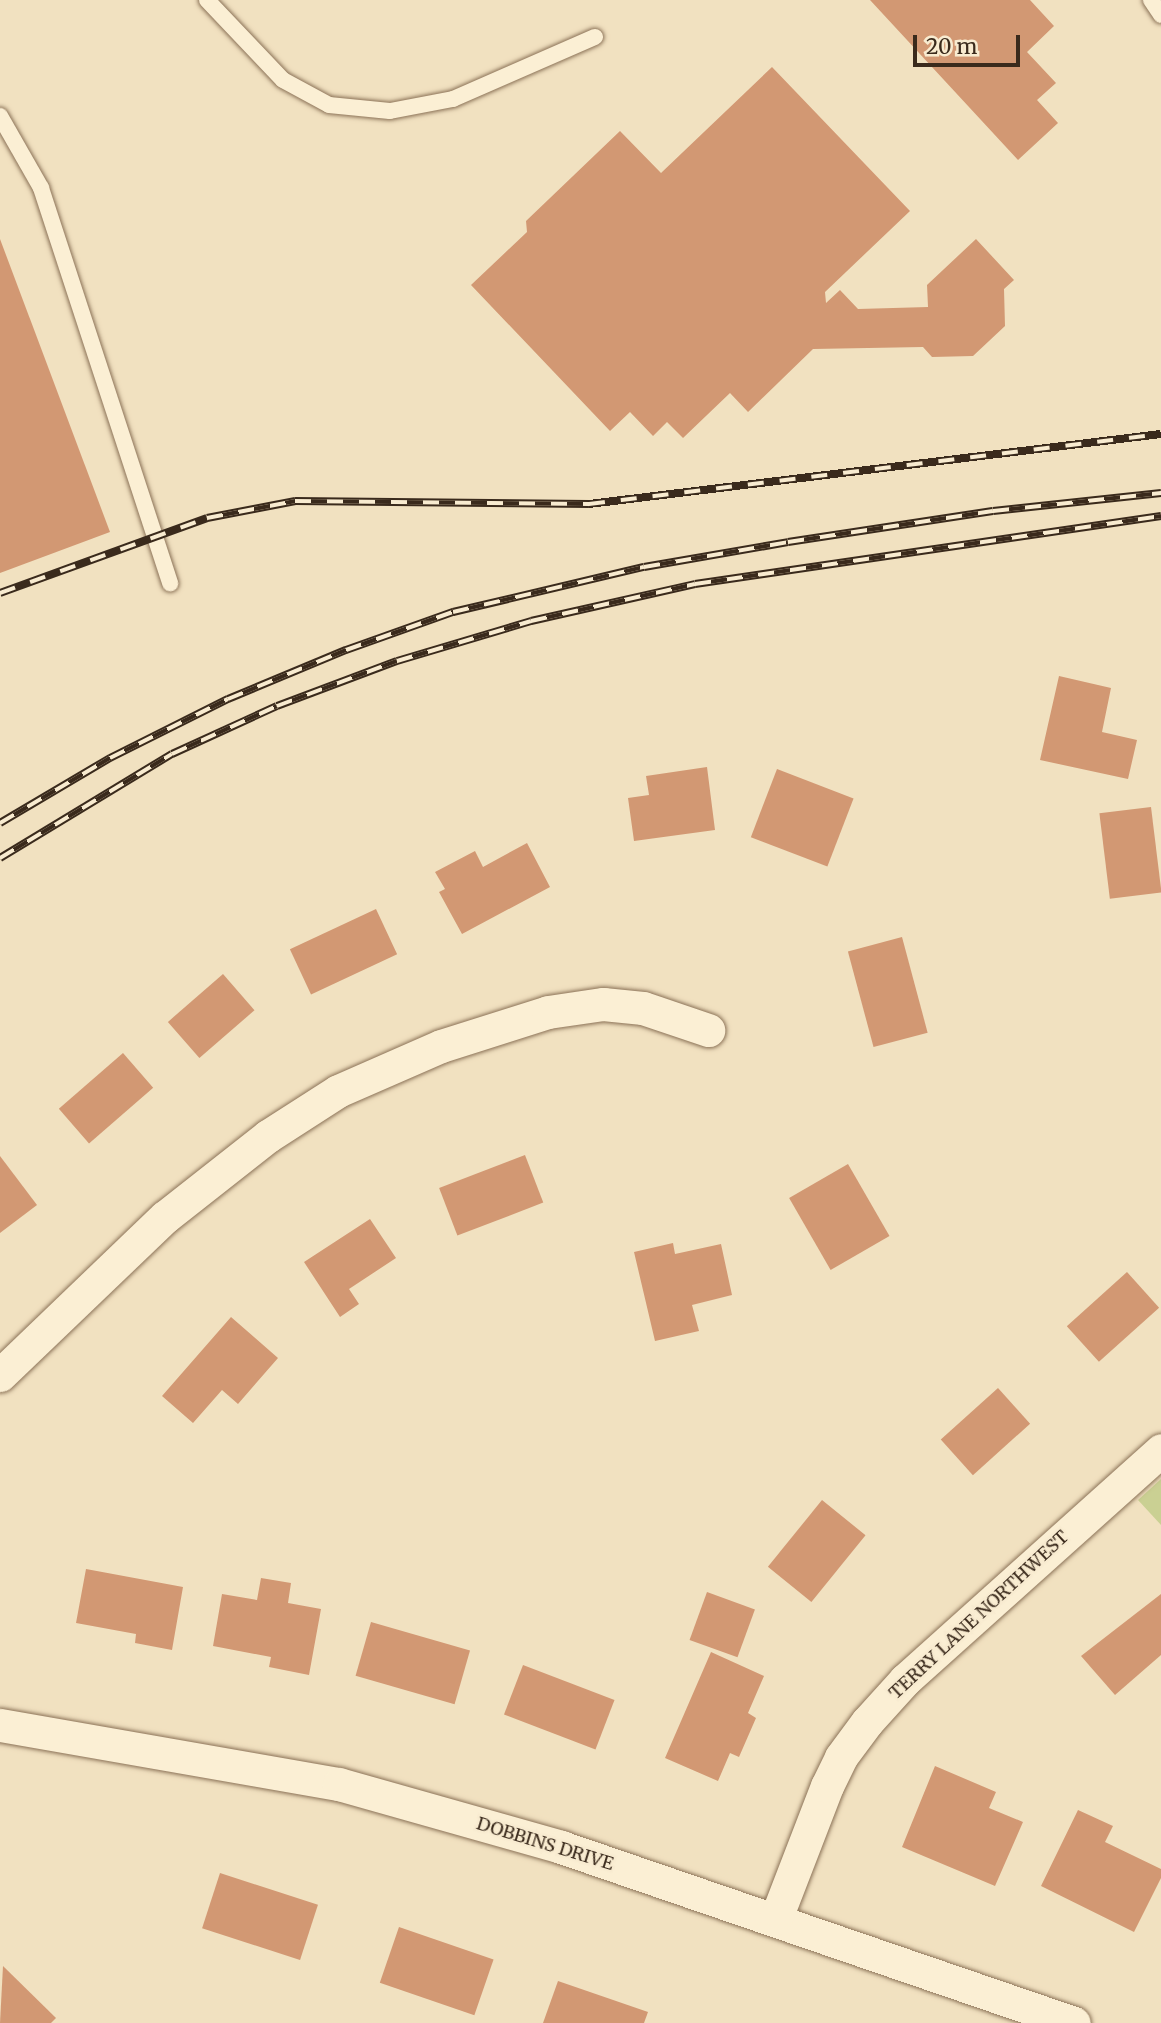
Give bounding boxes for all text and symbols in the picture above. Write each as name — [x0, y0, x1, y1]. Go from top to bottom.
scale bar — [916, 21, 1023, 65]
text: 20 m — [926, 33, 977, 60]
street label: TERRY LANE NORTHWEST — [885, 1526, 1073, 1704]
street label: DOBBINS DRIVE — [474, 1813, 616, 1875]

